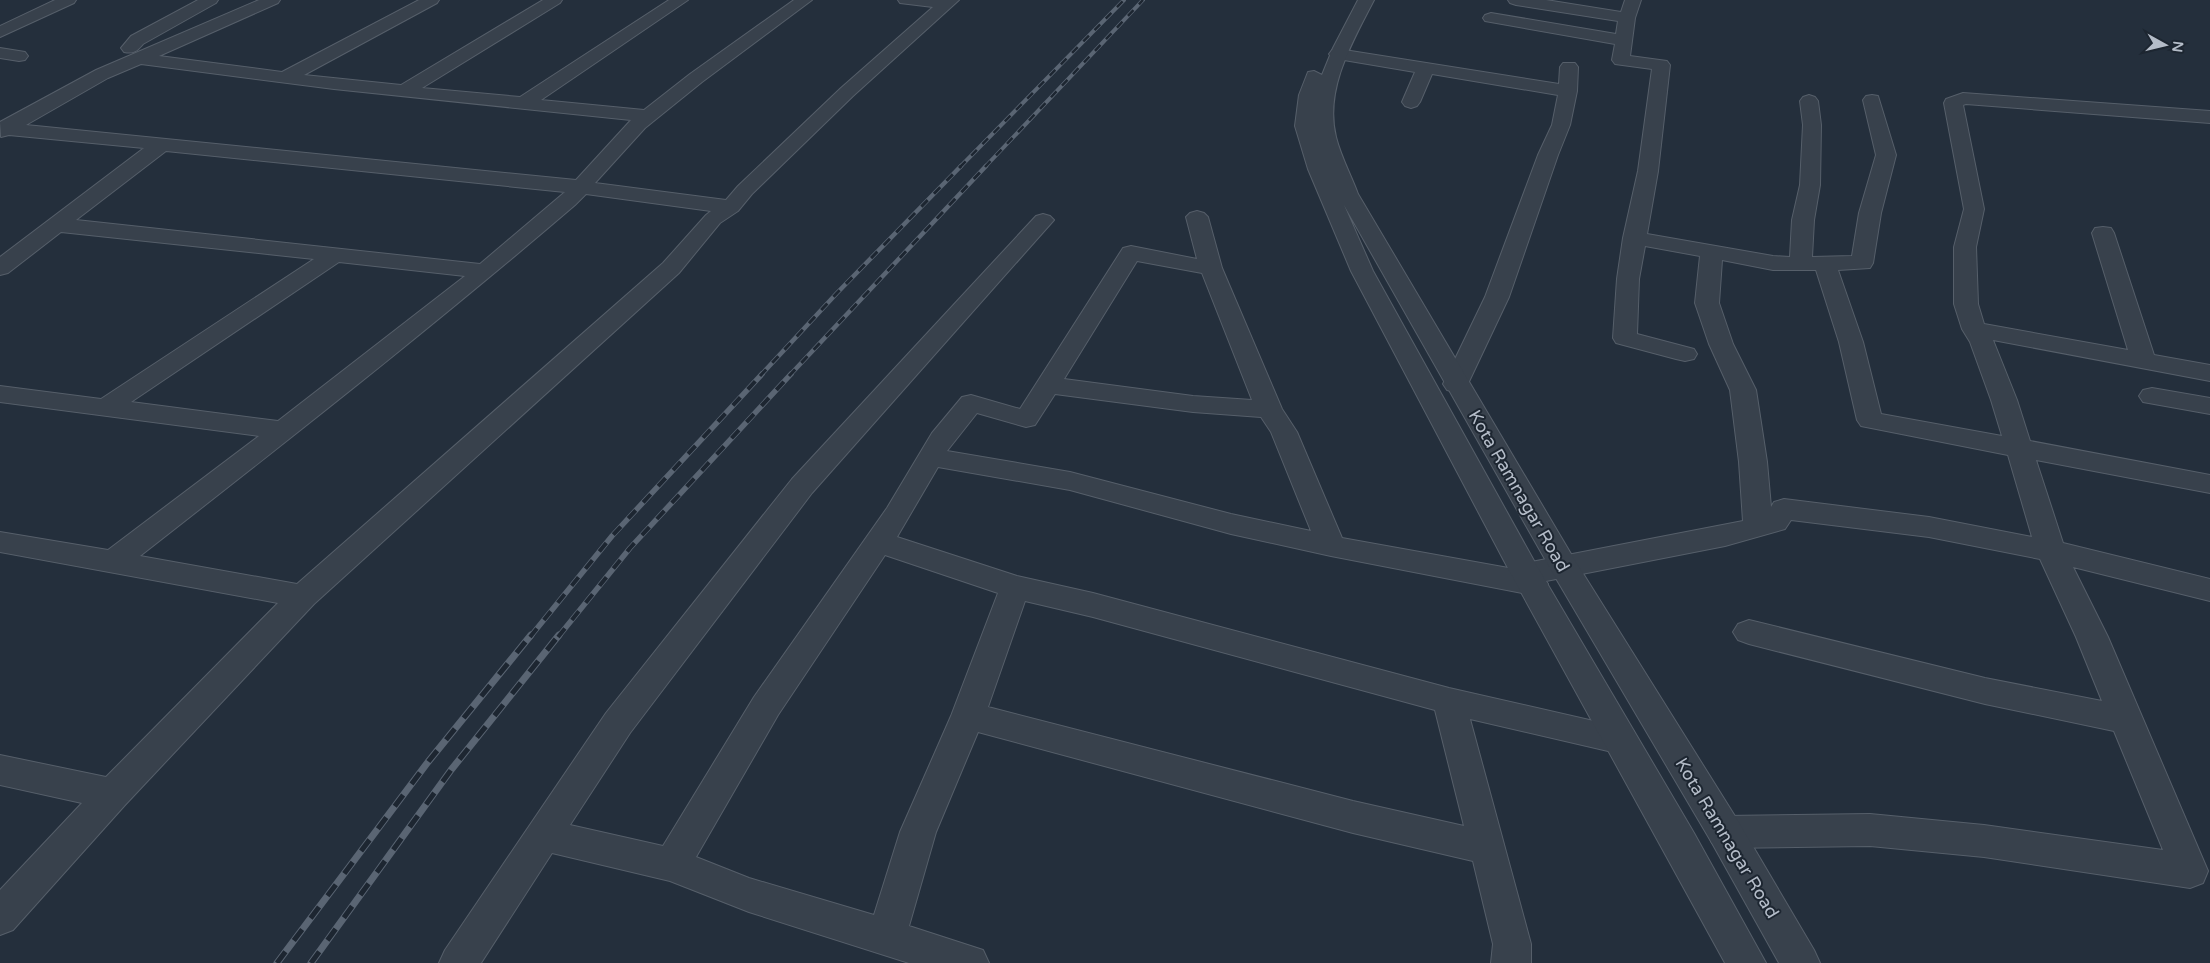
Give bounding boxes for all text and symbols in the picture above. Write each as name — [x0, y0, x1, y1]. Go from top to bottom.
north arrow — [2140, 20, 2190, 70]
text: N — [2168, 40, 2187, 53]
street label: Kota Ramnagar Road — [1464, 406, 1574, 576]
street label: Kota Ramnagar Road — [1670, 754, 1784, 922]

